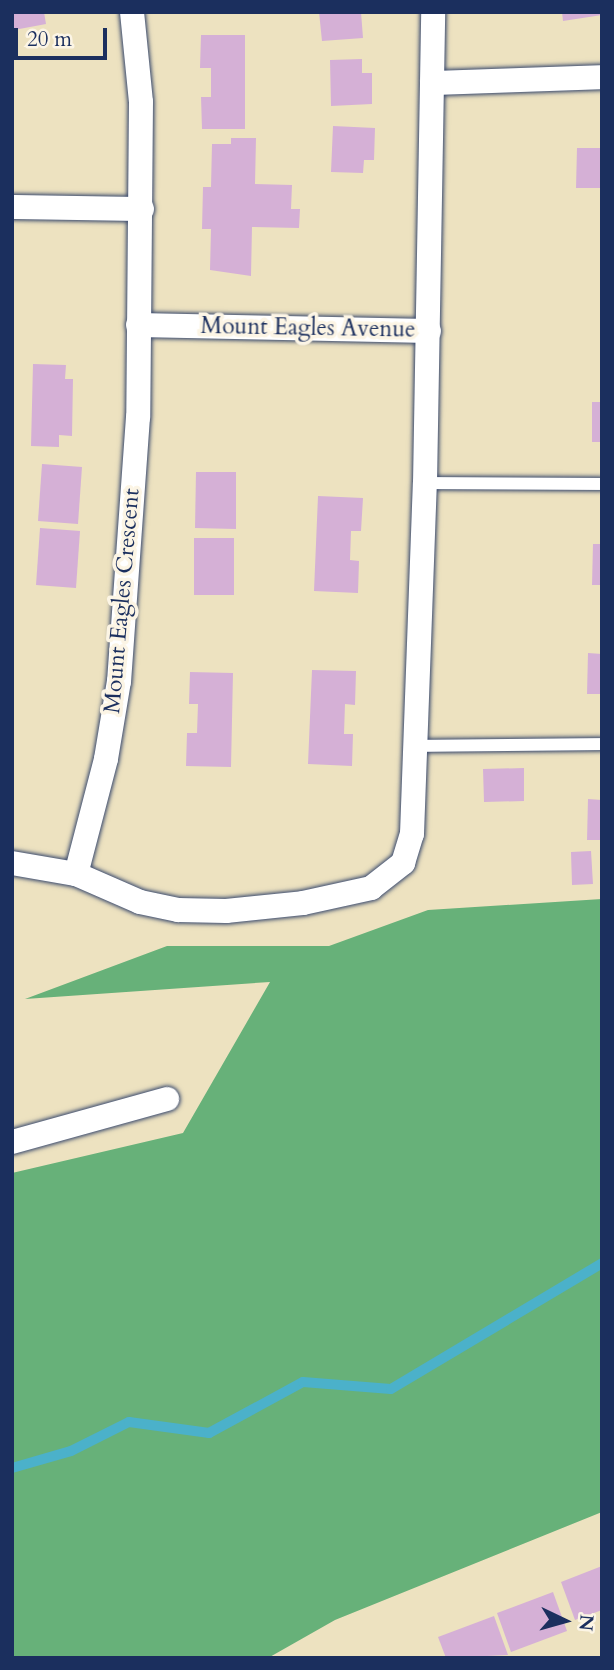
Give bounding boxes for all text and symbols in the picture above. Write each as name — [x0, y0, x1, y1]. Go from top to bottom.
scale bar — [18, 14, 110, 58]
text: 20 m — [27, 25, 72, 54]
street label: Mount Eagles Avenue — [200, 312, 416, 344]
street label: Mount Eagles Crescent — [98, 487, 146, 715]
north arrow — [530, 1586, 600, 1656]
text: N — [572, 1613, 600, 1632]

